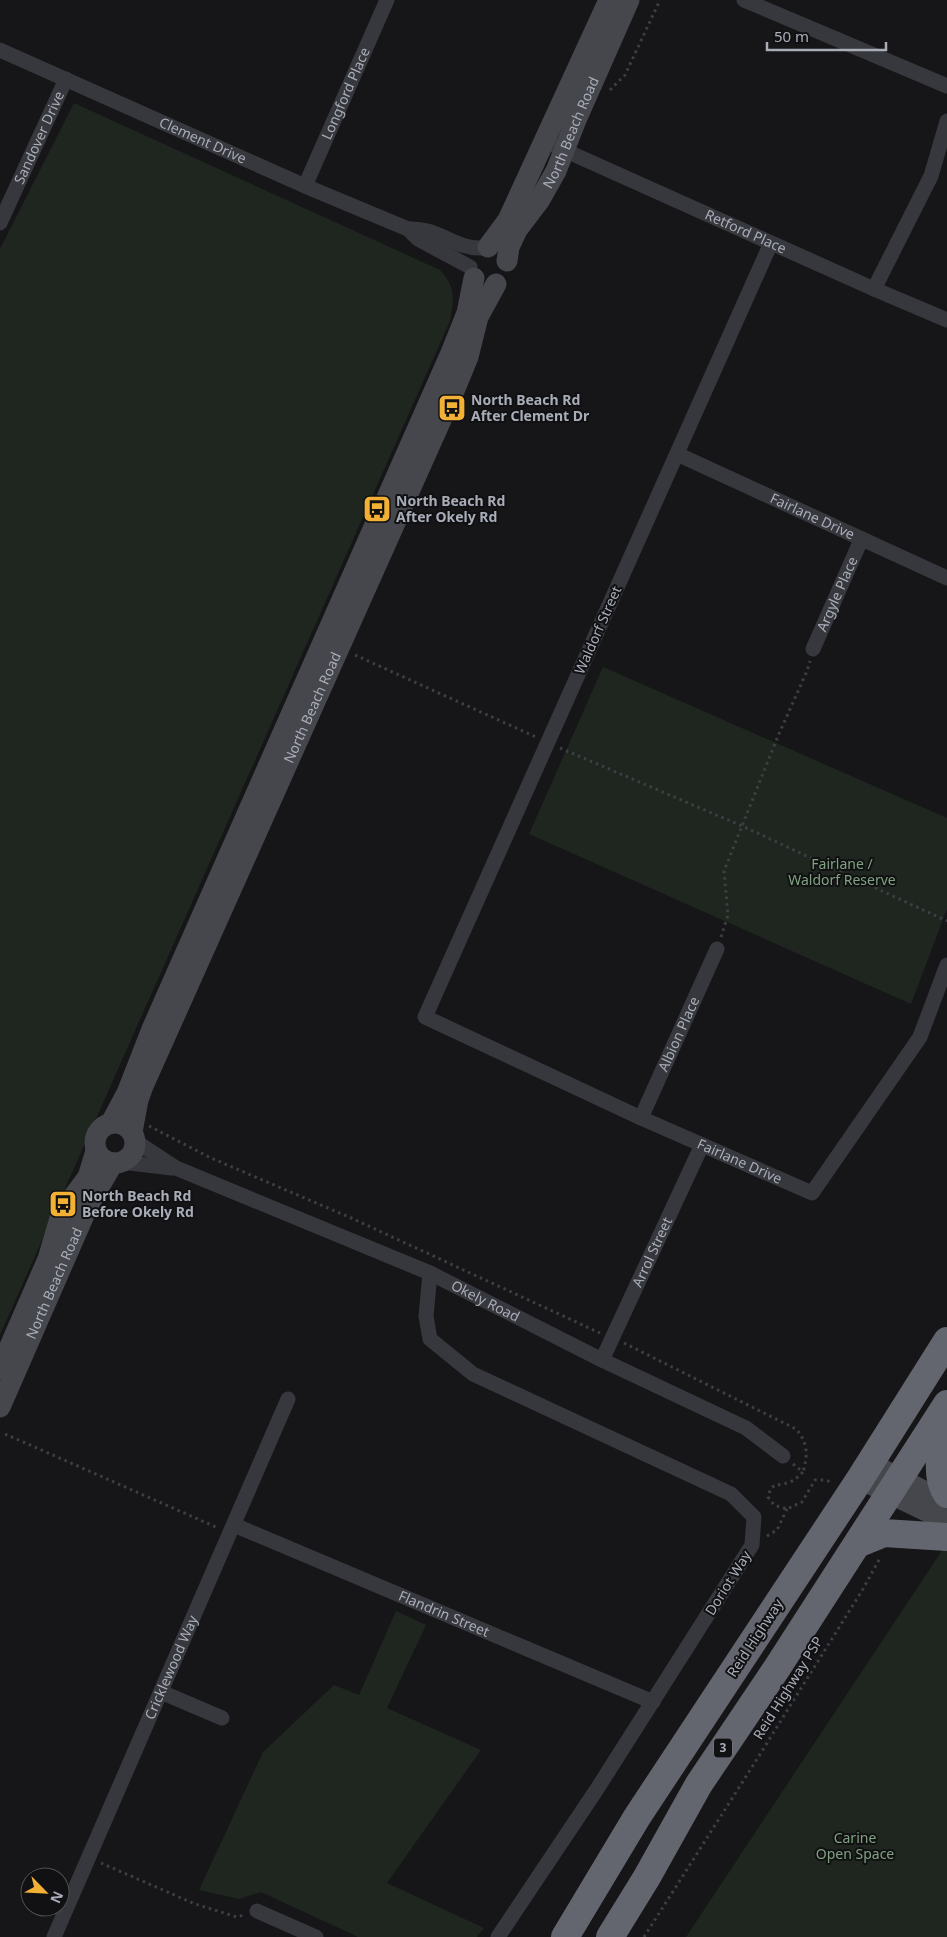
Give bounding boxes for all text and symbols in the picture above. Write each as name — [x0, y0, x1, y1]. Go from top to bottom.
scale bar — [767, 20, 886, 52]
text: 50 m — [774, 26, 809, 46]
street label: Longford Place — [317, 44, 374, 142]
street label: North Beach Road — [538, 74, 603, 192]
street label: Sandover Drive — [9, 88, 68, 187]
street label: Clement Drive — [156, 112, 250, 168]
street label: Retford Place — [702, 204, 790, 258]
place label: North Beach Rd After Clement Dr — [471, 390, 590, 425]
bus stop icon: North Beach Rd After Clement Dr — [437, 393, 467, 423]
street label: Fairlane Drive — [767, 488, 858, 543]
place label: North Beach Rd After Okely Rd — [396, 491, 505, 526]
bus stop icon: North Beach Rd After Okely Rd — [362, 494, 392, 524]
street label: Argyle Place — [812, 553, 862, 634]
street label: Waldorf Street — [570, 583, 625, 677]
street label: North Beach Road — [279, 649, 345, 766]
park label: Fairlane / Waldorf Reserve — [788, 854, 896, 889]
street label: Albion Place — [653, 993, 703, 1074]
street label: Fairlane Drive — [694, 1134, 785, 1188]
place label: North Beach Rd Before Okely Rd — [82, 1186, 194, 1221]
bus stop icon: North Beach Rd Before Okely Rd — [48, 1189, 78, 1219]
street label: Arrol Street — [627, 1214, 676, 1290]
street label: North Beach Road — [21, 1224, 86, 1342]
street label: Okely Road — [448, 1275, 523, 1326]
street label: Doriot Way — [700, 1546, 755, 1619]
street label: Flandrin Street — [396, 1586, 493, 1641]
street label: Reid Highway — [722, 1594, 787, 1681]
street label: Cricklewood Way — [140, 1611, 202, 1722]
street label: Reid Highway PSP — [748, 1633, 827, 1743]
road number: 3 — [714, 1739, 732, 1758]
park label: Carine Open Space — [816, 1828, 894, 1863]
north arrow — [20, 1867, 70, 1917]
text: N — [46, 1888, 68, 1907]

